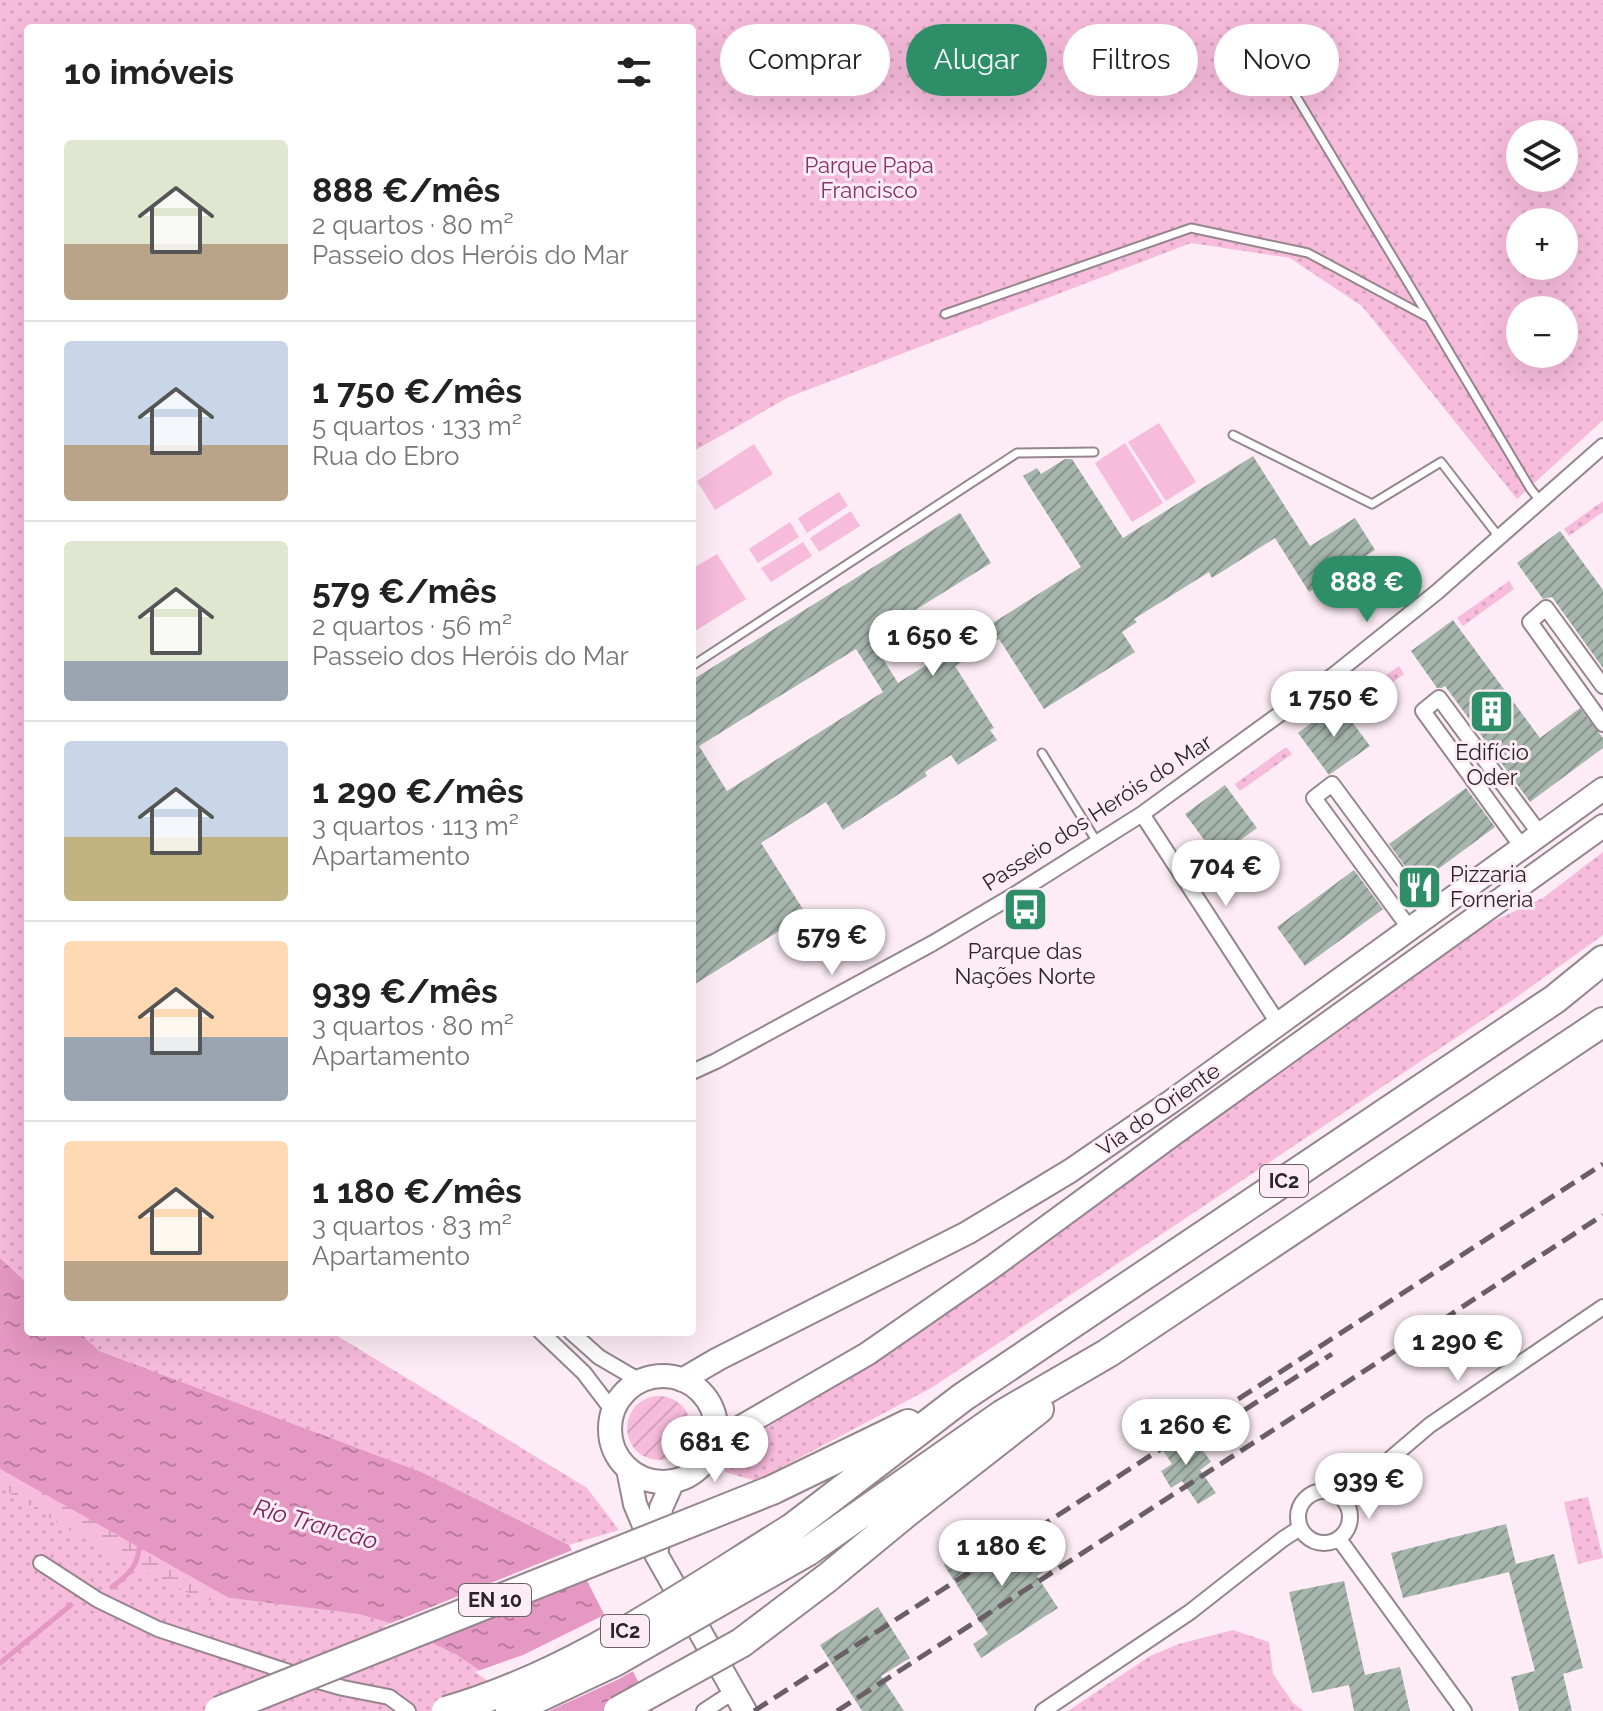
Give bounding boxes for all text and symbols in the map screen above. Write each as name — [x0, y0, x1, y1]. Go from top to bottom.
chip: Comprar — [720, 24, 890, 96]
chip: Alugar — [906, 24, 1047, 96]
chip: Filtros — [1063, 24, 1198, 96]
chip: Novo — [1214, 24, 1339, 96]
icon: filters — [612, 50, 656, 94]
text: 10 imóveis — [64, 52, 234, 92]
map controls — [1506, 120, 1578, 368]
button: layers — [1506, 120, 1578, 192]
park label: Parque Papa Francisco — [804, 152, 934, 203]
text: 888 €/mês — [312, 170, 500, 210]
icon: home — [128, 172, 224, 268]
button: + — [1506, 208, 1578, 280]
text: 2 quartos · 80 m² — [312, 210, 514, 240]
text: Passeio dos Heróis do Mar — [312, 240, 629, 270]
button: − — [1506, 296, 1578, 368]
text: 1 750 €/mês — [312, 371, 522, 411]
icon: home — [128, 373, 224, 469]
text: 5 quartos · 133 m² — [312, 411, 522, 441]
text: Rua do Ebro — [312, 441, 459, 471]
pin: 888 € — [1311, 556, 1423, 624]
text: 888 € — [1330, 567, 1404, 597]
text: 579 €/mês — [312, 571, 497, 611]
icon: home — [128, 573, 224, 669]
pin: 1 650 € — [859, 610, 1007, 678]
text: 2 quartos · 56 m² — [312, 611, 512, 641]
text: 1 650 € — [887, 621, 979, 651]
text: Passeio dos Heróis do Mar — [312, 641, 629, 671]
pin: 1 750 € — [1260, 671, 1408, 739]
text: 1 750 € — [1289, 682, 1379, 712]
building icon: Edifício Oder — [1468, 687, 1516, 735]
street label: Passeio dos Heróis do Mar — [978, 728, 1217, 896]
place label: Edifício Oder — [1455, 739, 1529, 790]
text: 1 290 €/mês — [312, 771, 524, 811]
icon: home — [128, 773, 224, 869]
text: 3 quartos · 113 m² — [312, 811, 519, 841]
pin: 704 € — [1170, 840, 1282, 908]
text: Apartamento — [312, 841, 470, 871]
text: 704 € — [1190, 851, 1262, 881]
place label: Pizzaria Forneria — [1450, 861, 1533, 912]
restaurant icon: Pizzaria Forneria — [1395, 863, 1443, 911]
bus stop icon: Parque das Nações Norte — [1001, 886, 1049, 934]
pin: 579 € — [776, 909, 888, 977]
text: 579 € — [796, 920, 868, 950]
place label: Parque das Nações Norte — [955, 938, 1095, 989]
text: 939 €/mês — [312, 971, 498, 1011]
icon: home — [128, 973, 224, 1069]
text: 3 quartos · 80 m² — [312, 1011, 514, 1041]
text: Apartamento — [312, 1041, 470, 1071]
street label: Via do Oriente — [1091, 1057, 1225, 1161]
road number: IC2 — [1260, 1165, 1308, 1197]
text: 1 180 €/mês — [312, 1171, 522, 1211]
icon: home — [128, 1173, 224, 1269]
text: 3 quartos · 83 m² — [312, 1211, 512, 1241]
text: Apartamento — [312, 1241, 470, 1271]
pin: 1 290 € — [1384, 1315, 1532, 1383]
text: 1 290 € — [1412, 1326, 1504, 1356]
pin: 1 260 € — [1112, 1399, 1260, 1467]
text: 1 260 € — [1140, 1410, 1232, 1440]
pin: 681 € — [659, 1416, 771, 1484]
text: 681 € — [679, 1427, 751, 1457]
pin: 939 € — [1313, 1453, 1425, 1521]
text: 939 € — [1333, 1464, 1405, 1494]
water label: Rio Trancão — [251, 1492, 381, 1556]
pin: 1 180 € — [928, 1520, 1076, 1588]
text: 1 180 € — [957, 1531, 1047, 1561]
road number: EN 10 — [459, 1584, 531, 1616]
road number: IC2 — [601, 1615, 649, 1647]

